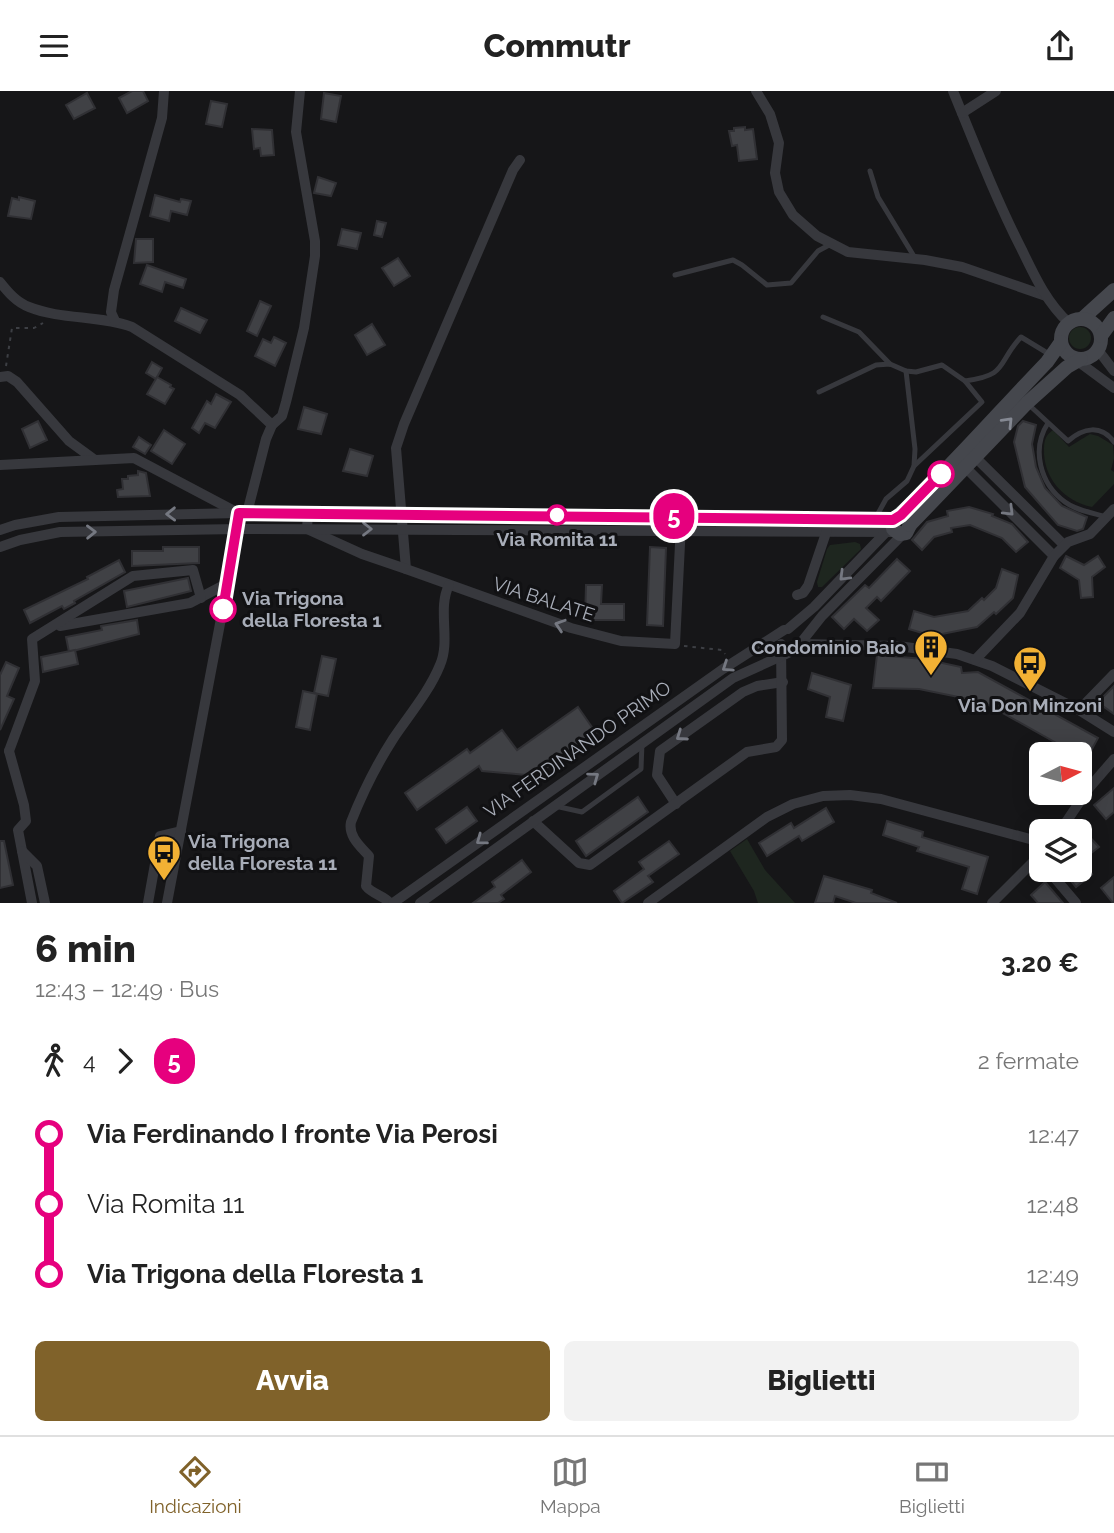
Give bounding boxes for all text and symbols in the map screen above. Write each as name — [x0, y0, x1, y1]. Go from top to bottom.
icon: menu — [35, 27, 73, 65]
text: Commutr — [484, 27, 630, 64]
icon: share — [1041, 27, 1079, 65]
one-way arrow — [999, 418, 1012, 431]
unlabelled marker — [928, 461, 954, 487]
line badge: 5 — [651, 493, 697, 539]
text: 5 — [667, 501, 681, 530]
one-way arrow — [1001, 503, 1014, 516]
marker: Via Romita 11 — [547, 505, 567, 525]
one-way arrow — [165, 507, 176, 522]
one-way arrow — [362, 521, 373, 537]
one-way arrow — [86, 524, 96, 540]
place label: Via Romita 11 — [496, 528, 618, 550]
one-way arrow — [840, 567, 853, 580]
street label: VIA BALATE — [490, 572, 598, 626]
place label: Via Trigona della Floresta 1 — [242, 587, 382, 631]
marker: Via Trigona della Floresta 1 — [210, 596, 236, 622]
one-way arrow — [554, 618, 566, 633]
building icon: Condominio Baio — [912, 628, 950, 677]
place label: Condominio Baio — [751, 636, 906, 658]
bus stop icon: Via Don Minzoni — [1011, 644, 1049, 693]
one-way arrow — [722, 659, 735, 671]
street label: VIA FERDINANDO PRIMO — [479, 676, 675, 822]
place label: Via Don Minzoni — [958, 694, 1102, 716]
one-way arrow — [676, 728, 689, 740]
north arrow — [1029, 742, 1092, 805]
map controls — [1029, 742, 1092, 882]
one-way arrow — [586, 773, 599, 785]
button: layers — [1029, 819, 1092, 882]
place label: Via Trigona della Floresta 11 — [188, 830, 337, 874]
one-way arrow — [476, 832, 489, 844]
bus stop icon: Via Trigona della Floresta 11 — [145, 833, 183, 882]
text: 6 min — [35, 926, 136, 971]
text: 3.20 € — [1001, 948, 1079, 978]
text: 12:43 – 12:49 · Bus — [35, 975, 219, 1002]
icon: walk — [35, 1042, 73, 1080]
icon: forward — [106, 1042, 144, 1080]
text: 5 — [168, 1046, 181, 1075]
text: 4 — [83, 1047, 96, 1074]
text: 2 fermate — [978, 1047, 1079, 1074]
text: Via Ferdinando I fronte Via Perosi — [87, 1119, 498, 1149]
text: 12:47 — [1028, 1121, 1079, 1148]
text: Via Romita 11 — [87, 1189, 244, 1219]
text: 12:48 — [1027, 1191, 1079, 1218]
text: Via Trigona della Floresta 1 — [87, 1259, 423, 1289]
text: 12:49 — [1027, 1261, 1079, 1288]
button: Avvia — [35, 1341, 550, 1421]
button: Biglietti — [564, 1341, 1079, 1421]
tab: Indicazioni — [149, 1453, 242, 1517]
tab: Mappa — [540, 1453, 601, 1517]
tab: Biglietti — [899, 1453, 965, 1517]

